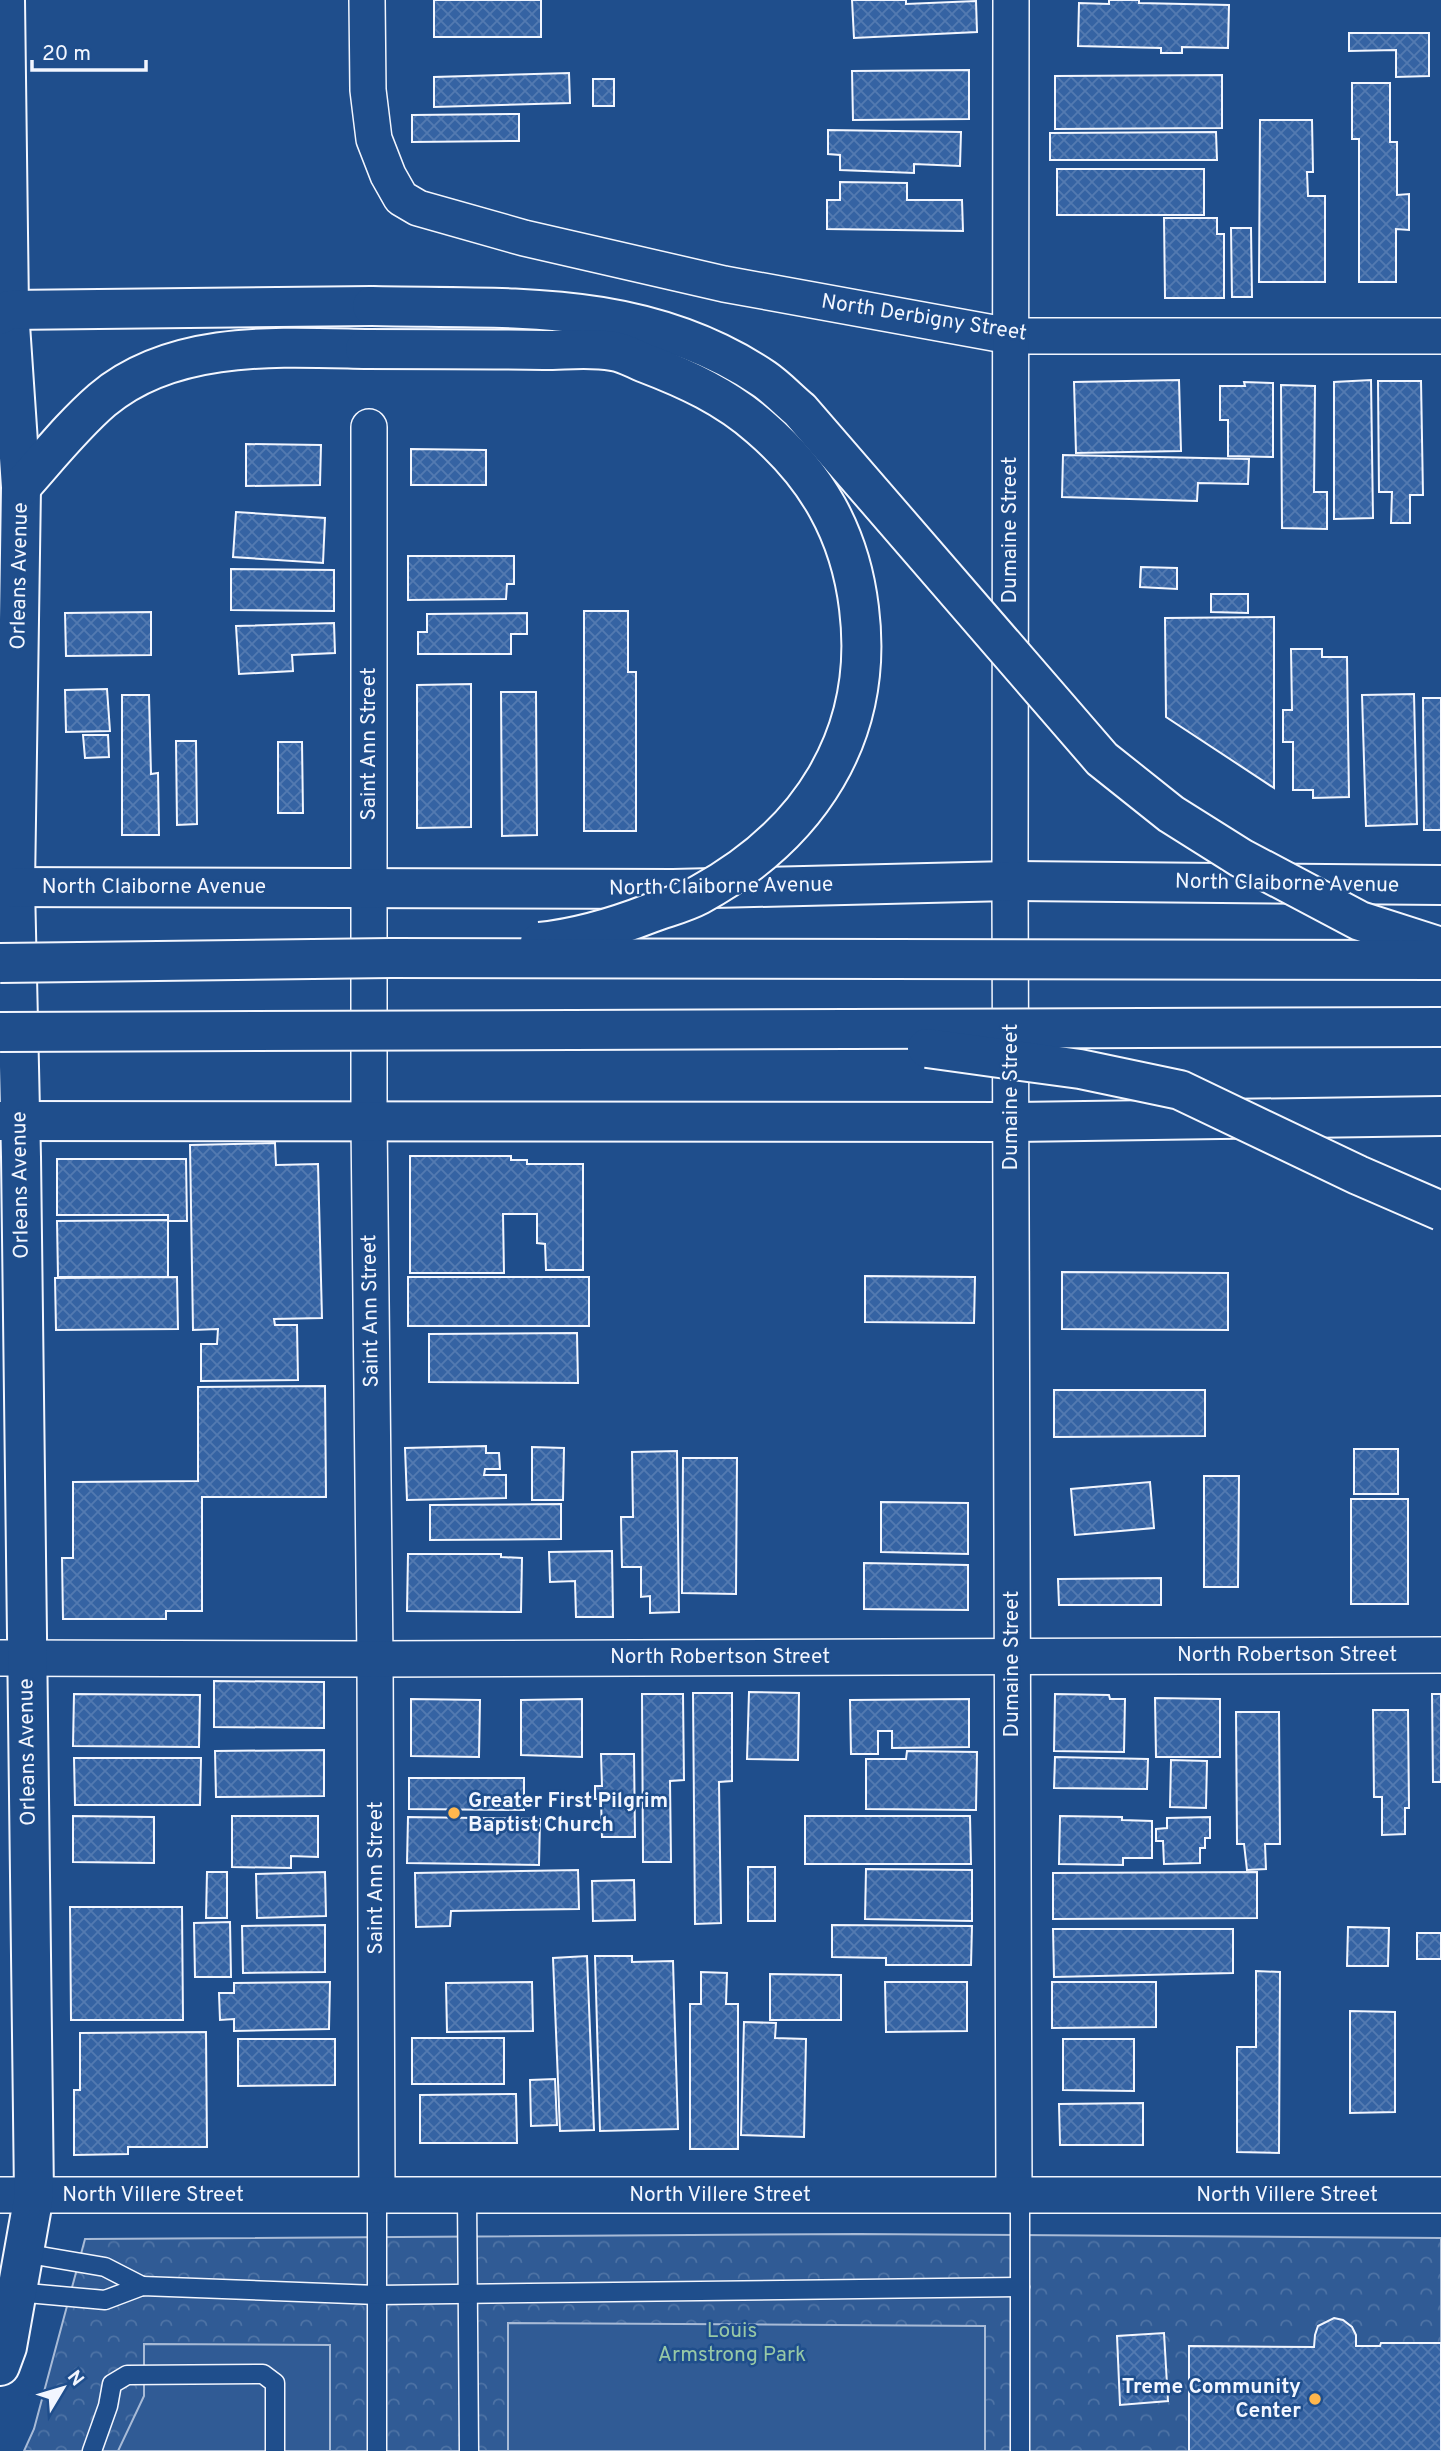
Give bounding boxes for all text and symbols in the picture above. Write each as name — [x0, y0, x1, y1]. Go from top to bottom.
scale bar — [32, 28, 145, 72]
text: 20 m — [42, 41, 91, 68]
street label: North Derbigny Street — [819, 288, 1029, 348]
street label: Dumaine Street — [997, 457, 1024, 603]
street label: Orleans Avenue — [5, 502, 35, 650]
street label: Saint Ann Street — [356, 667, 383, 821]
street label: North Claiborne Avenue — [1175, 869, 1399, 899]
street label: North Claiborne Avenue — [609, 872, 833, 902]
street label: North Claiborne Avenue — [42, 874, 266, 901]
street label: Dumaine Street — [998, 1024, 1025, 1170]
street label: Orleans Avenue — [6, 1111, 36, 1259]
street label: Saint Ann Street — [356, 1234, 386, 1388]
street label: Dumaine Street — [999, 1591, 1026, 1737]
street label: North Robertson Street — [1177, 1642, 1397, 1669]
street label: North Robertson Street — [610, 1644, 830, 1671]
street label: Orleans Avenue — [13, 1678, 43, 1826]
place label: Greater First Pilgrim Baptist Church — [468, 1788, 668, 1839]
street label: Saint Ann Street — [363, 1801, 390, 1955]
marker: Greater First Pilgrim Baptist Church — [446, 1805, 462, 1821]
street label: North Villere Street — [62, 2182, 244, 2209]
street label: North Villere Street — [629, 2182, 811, 2209]
street label: North Villere Street — [1196, 2182, 1378, 2209]
park label: Louis Armstrong Park — [658, 2318, 806, 2369]
north arrow — [28, 2353, 98, 2423]
text: N — [61, 2366, 88, 2392]
place label: Treme Community Center — [1122, 2374, 1301, 2425]
marker: Treme Community Center — [1307, 2391, 1323, 2407]

